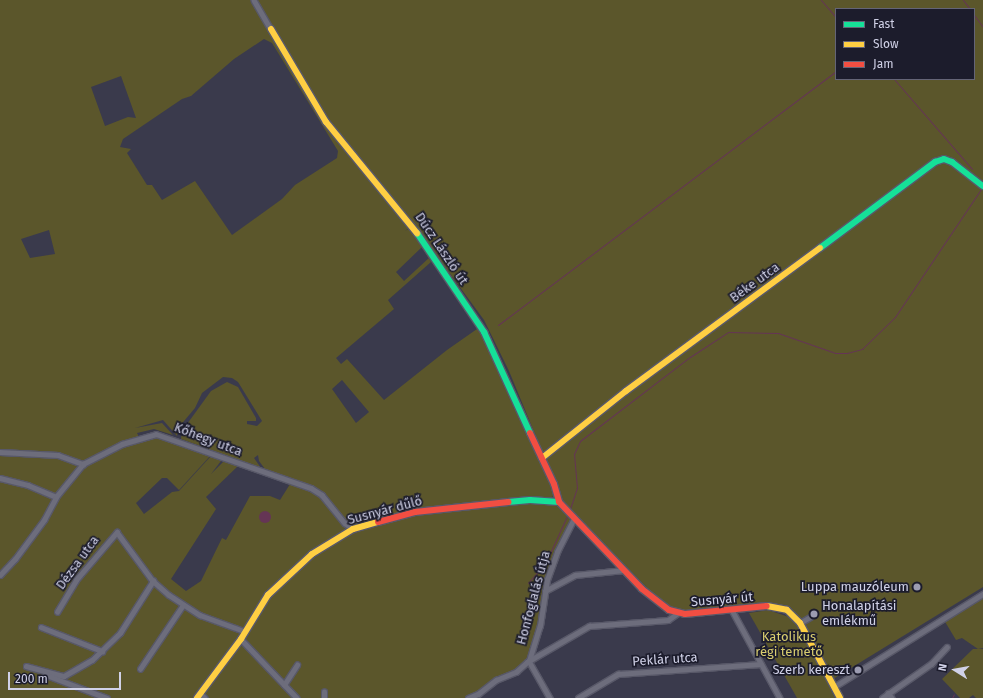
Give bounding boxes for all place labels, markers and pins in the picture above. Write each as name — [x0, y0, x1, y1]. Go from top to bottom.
place label: Luppa mauzóleum — [801, 579, 909, 595]
marker: Luppa mauzóleum — [912, 582, 922, 592]
place label: Honalapítási emlékmű — [822, 599, 896, 630]
marker: Honalapítási emlékmű — [809, 609, 819, 619]
place label: Szerb kereszt — [772, 662, 850, 678]
marker: Szerb kereszt — [853, 665, 863, 675]

